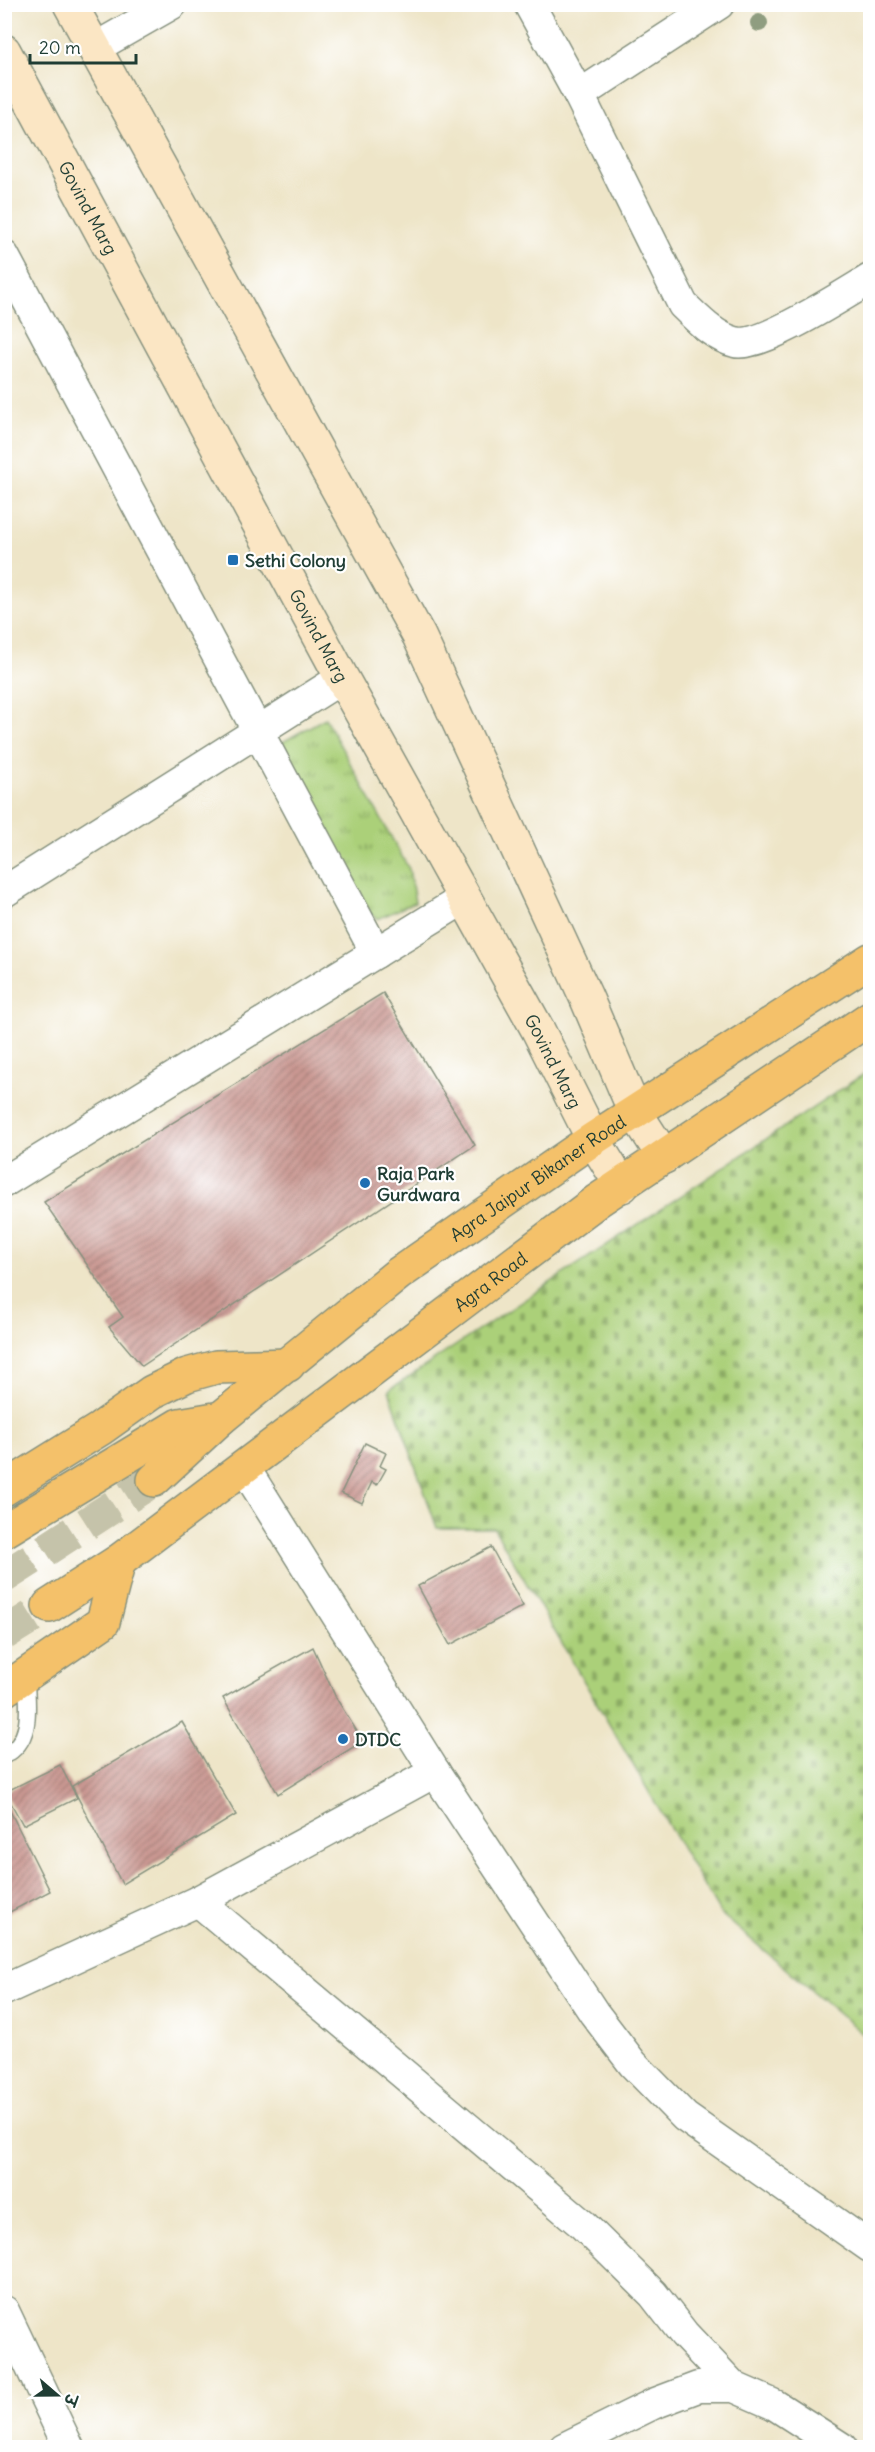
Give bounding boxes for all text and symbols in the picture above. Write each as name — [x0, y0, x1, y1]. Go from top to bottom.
scale bar — [30, 27, 136, 65]
text: 20 m — [39, 36, 81, 59]
street label: Govind Marg — [54, 157, 123, 259]
place label: Sethi Colony — [245, 549, 346, 572]
marker: Sethi Colony — [226, 553, 240, 567]
street label: Govind Marg — [284, 585, 354, 686]
street label: Govind Marg — [520, 1010, 587, 1112]
street label: Agra Jaipur Bikaner Road — [445, 1109, 630, 1246]
place label: Raja Park Gurdwara — [377, 1162, 460, 1206]
marker: Raja Park Gurdwara — [358, 1176, 372, 1190]
street label: Agra Road — [449, 1246, 532, 1316]
place label: DTDC — [355, 1728, 401, 1751]
marker: DTDC — [336, 1732, 350, 1746]
north arrow — [27, 2365, 87, 2425]
text: उ — [59, 2390, 83, 2410]

